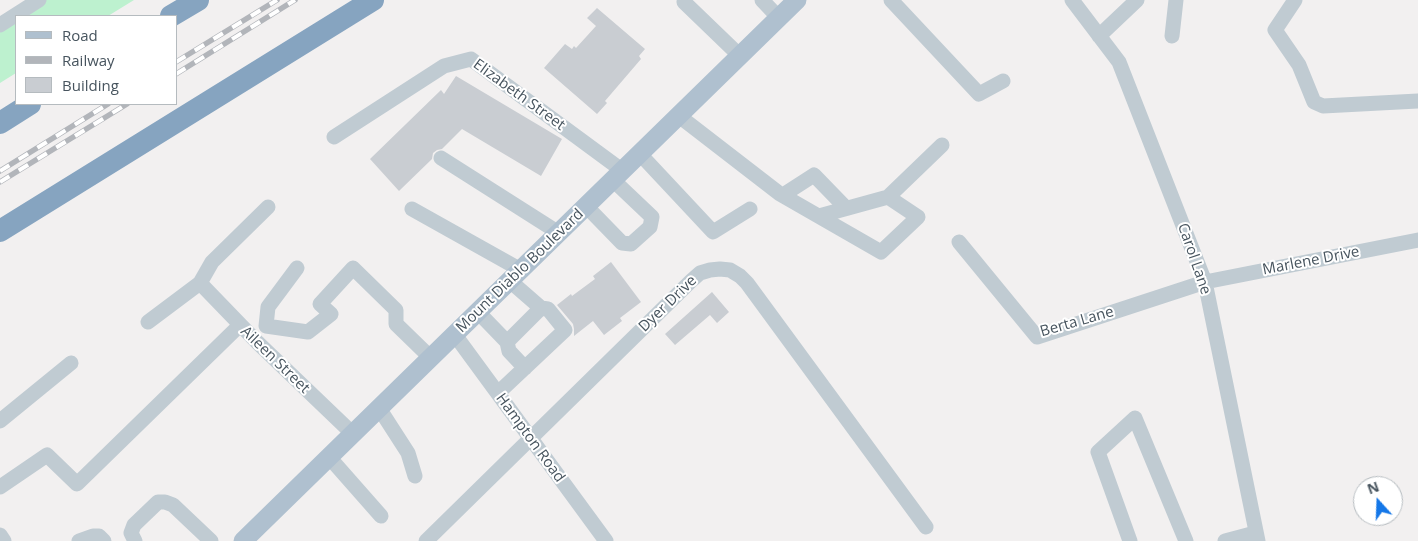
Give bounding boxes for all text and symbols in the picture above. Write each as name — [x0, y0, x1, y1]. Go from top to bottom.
legend — [15, 15, 178, 105]
text: Road — [62, 25, 98, 45]
text: Railway — [62, 50, 115, 70]
street label: Elizabeth Street — [470, 56, 568, 134]
text: Building — [62, 75, 119, 95]
street label: Mount Diablo Boulevard — [452, 205, 588, 337]
street label: Carol Lane — [1173, 221, 1215, 297]
street label: Marlene Drive — [1261, 243, 1361, 279]
street label: Dyer Drive — [635, 272, 701, 336]
street label: Berta Lane — [1038, 303, 1116, 341]
street label: Aileen Street — [237, 323, 313, 397]
street label: Hampton Road — [492, 390, 568, 486]
north arrow — [1353, 476, 1403, 526]
text: N — [1364, 477, 1382, 498]

